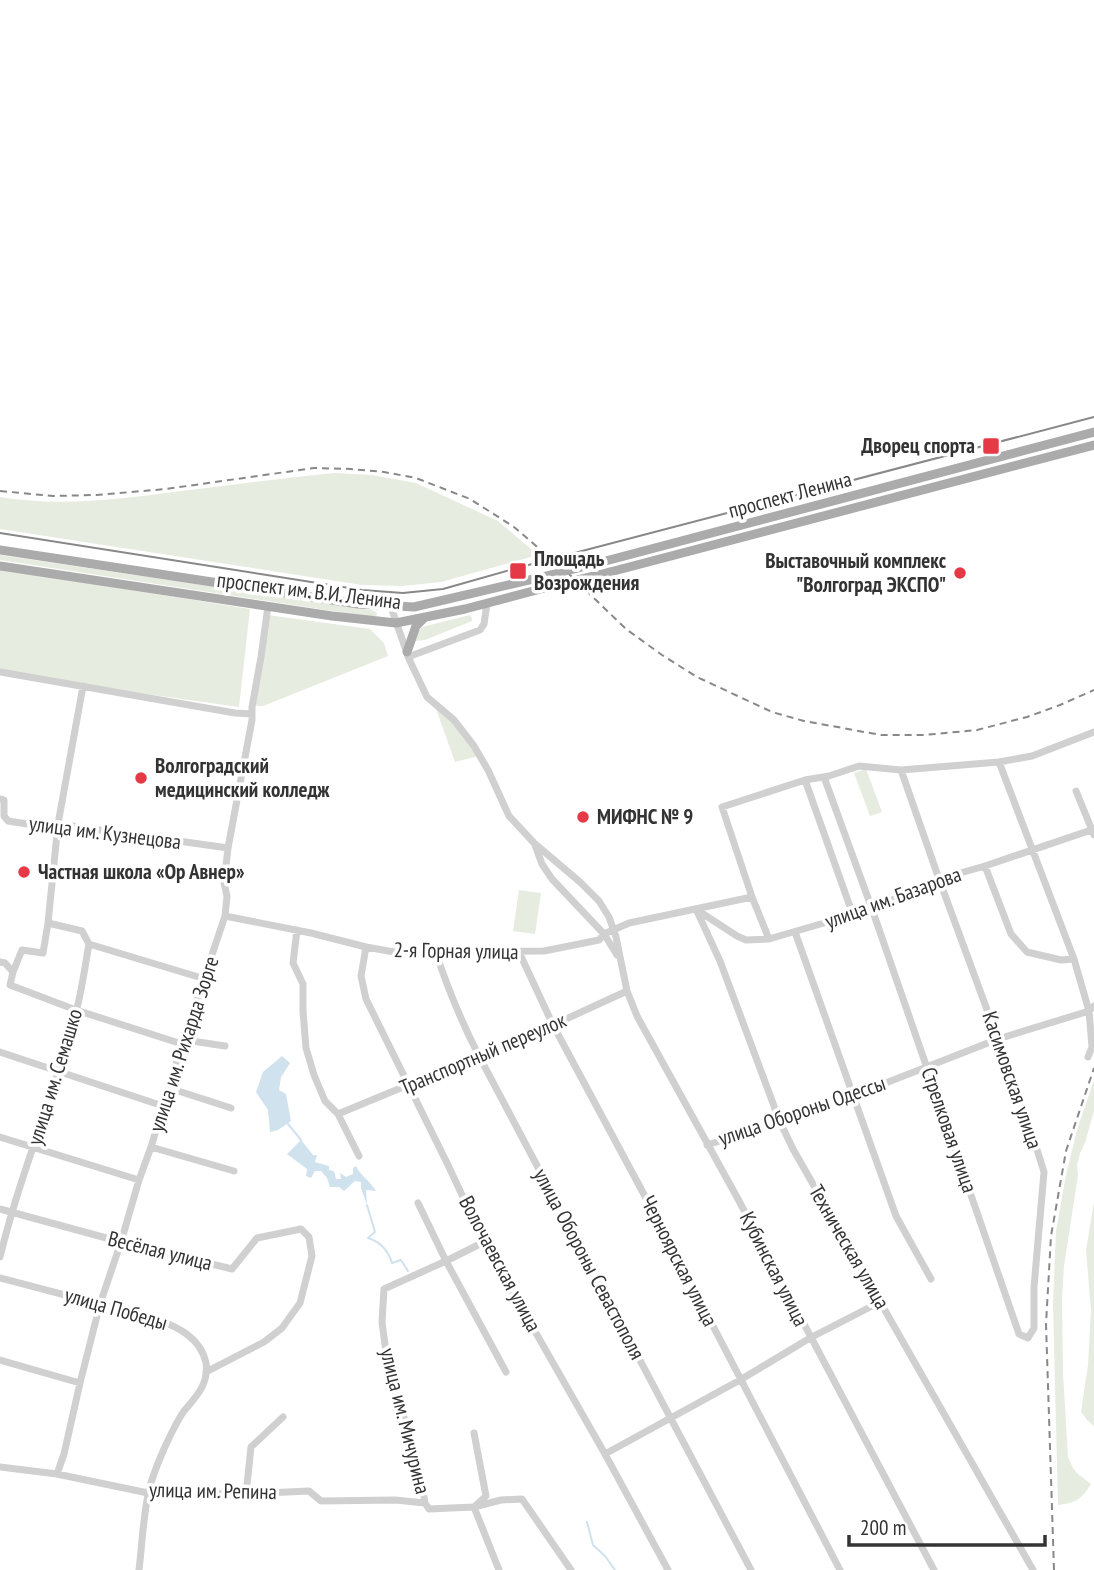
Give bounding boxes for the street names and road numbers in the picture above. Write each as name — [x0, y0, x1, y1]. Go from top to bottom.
street label: проспект Ленина — [725, 465, 854, 524]
street label: проспект им. В.И. Ленина — [216, 566, 403, 615]
street label: улица им. Кузнецова — [27, 810, 183, 855]
street label: улица им. Базарова — [821, 860, 965, 935]
street label: 2-я Горная улица — [393, 936, 519, 965]
street label: улица им. Рихарда Зорге — [142, 953, 225, 1135]
street label: улица им. Семашко — [21, 1005, 88, 1148]
street label: Транспортный переулок — [396, 1006, 570, 1101]
street label: Касимовская улица — [976, 1008, 1049, 1152]
street label: Стрелковая улица — [915, 1064, 984, 1196]
street label: улица Обороны Одессы — [715, 1069, 889, 1152]
street label: улица Обороны Севастополя — [528, 1164, 651, 1364]
street label: Техническая улица — [803, 1180, 896, 1314]
street label: Волочаевская улица — [453, 1191, 548, 1336]
street label: Черноярская улица — [635, 1191, 724, 1331]
street label: Кубинская улица — [734, 1207, 815, 1331]
street label: Весёлая улица — [105, 1225, 215, 1276]
street label: улица Победы — [62, 1281, 171, 1336]
street label: улица им. Мичурина — [374, 1345, 437, 1497]
street label: улица им. Репина — [149, 1476, 277, 1505]

